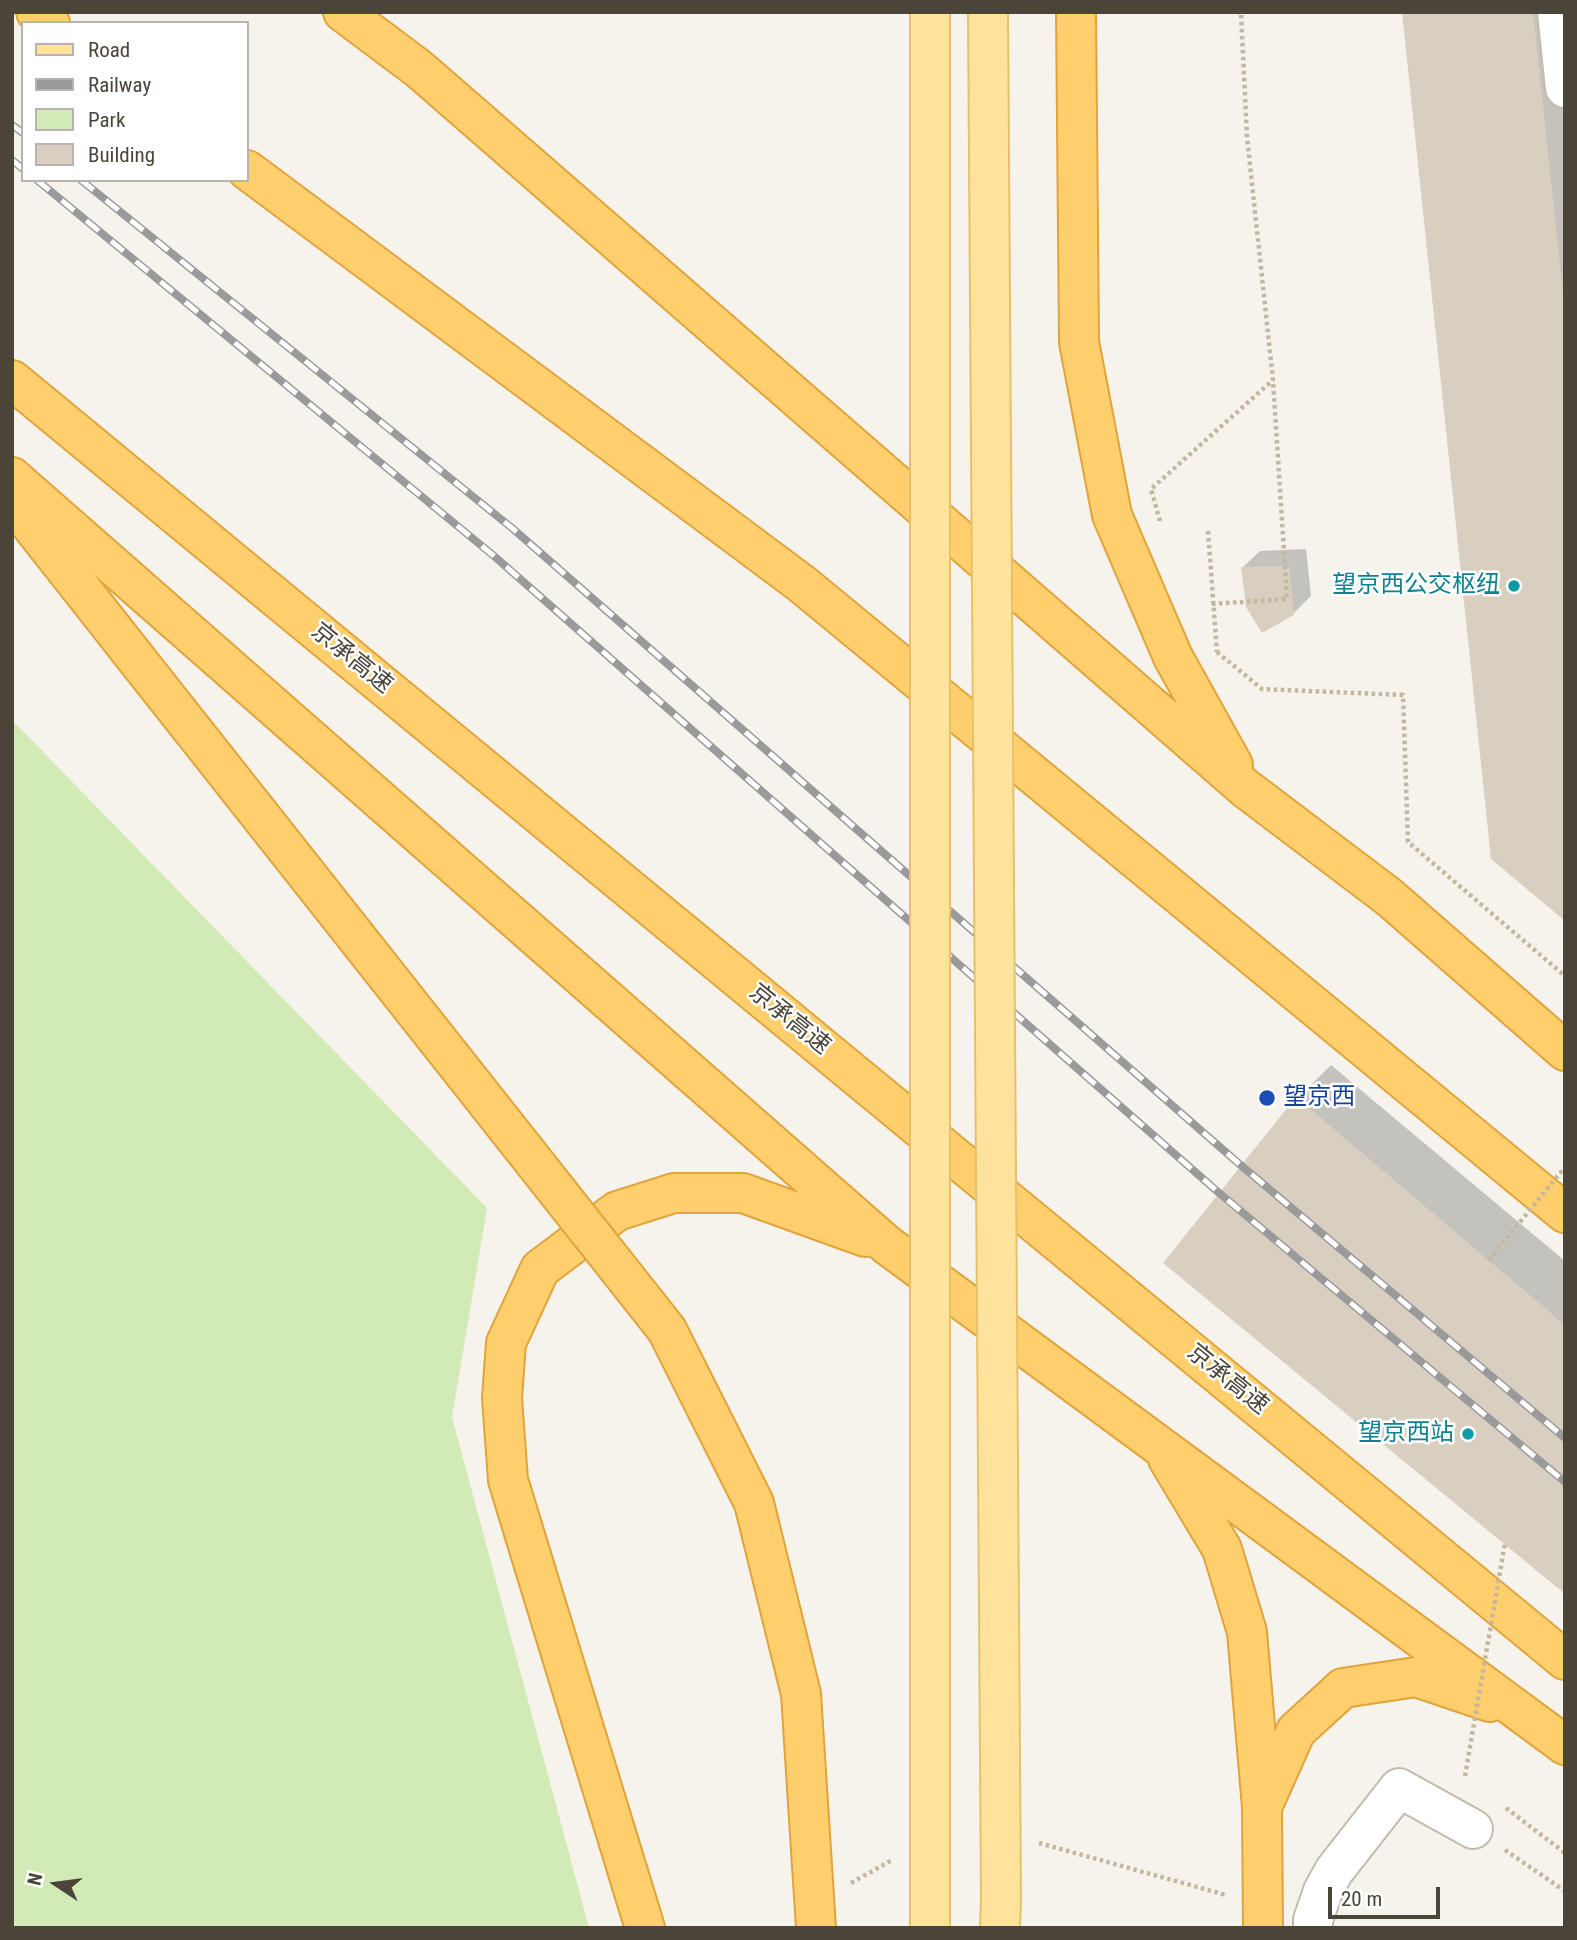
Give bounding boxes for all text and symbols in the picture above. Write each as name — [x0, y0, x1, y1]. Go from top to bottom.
legend — [21, 21, 248, 182]
text: Road — [88, 38, 130, 62]
text: Railway — [88, 73, 151, 97]
text: Park — [88, 108, 125, 132]
text: Building — [88, 143, 155, 167]
place label: 望京西公交枢纽 — [1332, 572, 1500, 600]
marker: 望京西公交枢纽 — [1506, 578, 1522, 594]
street label: 京承高速 — [305, 618, 397, 700]
street label: 京承高速 — [743, 979, 835, 1061]
place label: 望京西 — [1283, 1084, 1355, 1112]
marker: 望京西 — [1257, 1088, 1277, 1108]
street label: 京承高速 — [1181, 1339, 1273, 1421]
place label: 望京西站 — [1358, 1420, 1454, 1448]
marker: 望京西站 — [1460, 1426, 1476, 1442]
north arrow — [21, 1849, 91, 1919]
text: N — [23, 1871, 48, 1887]
scale bar — [1332, 1874, 1444, 1918]
text: 20 m — [1341, 1887, 1382, 1911]

